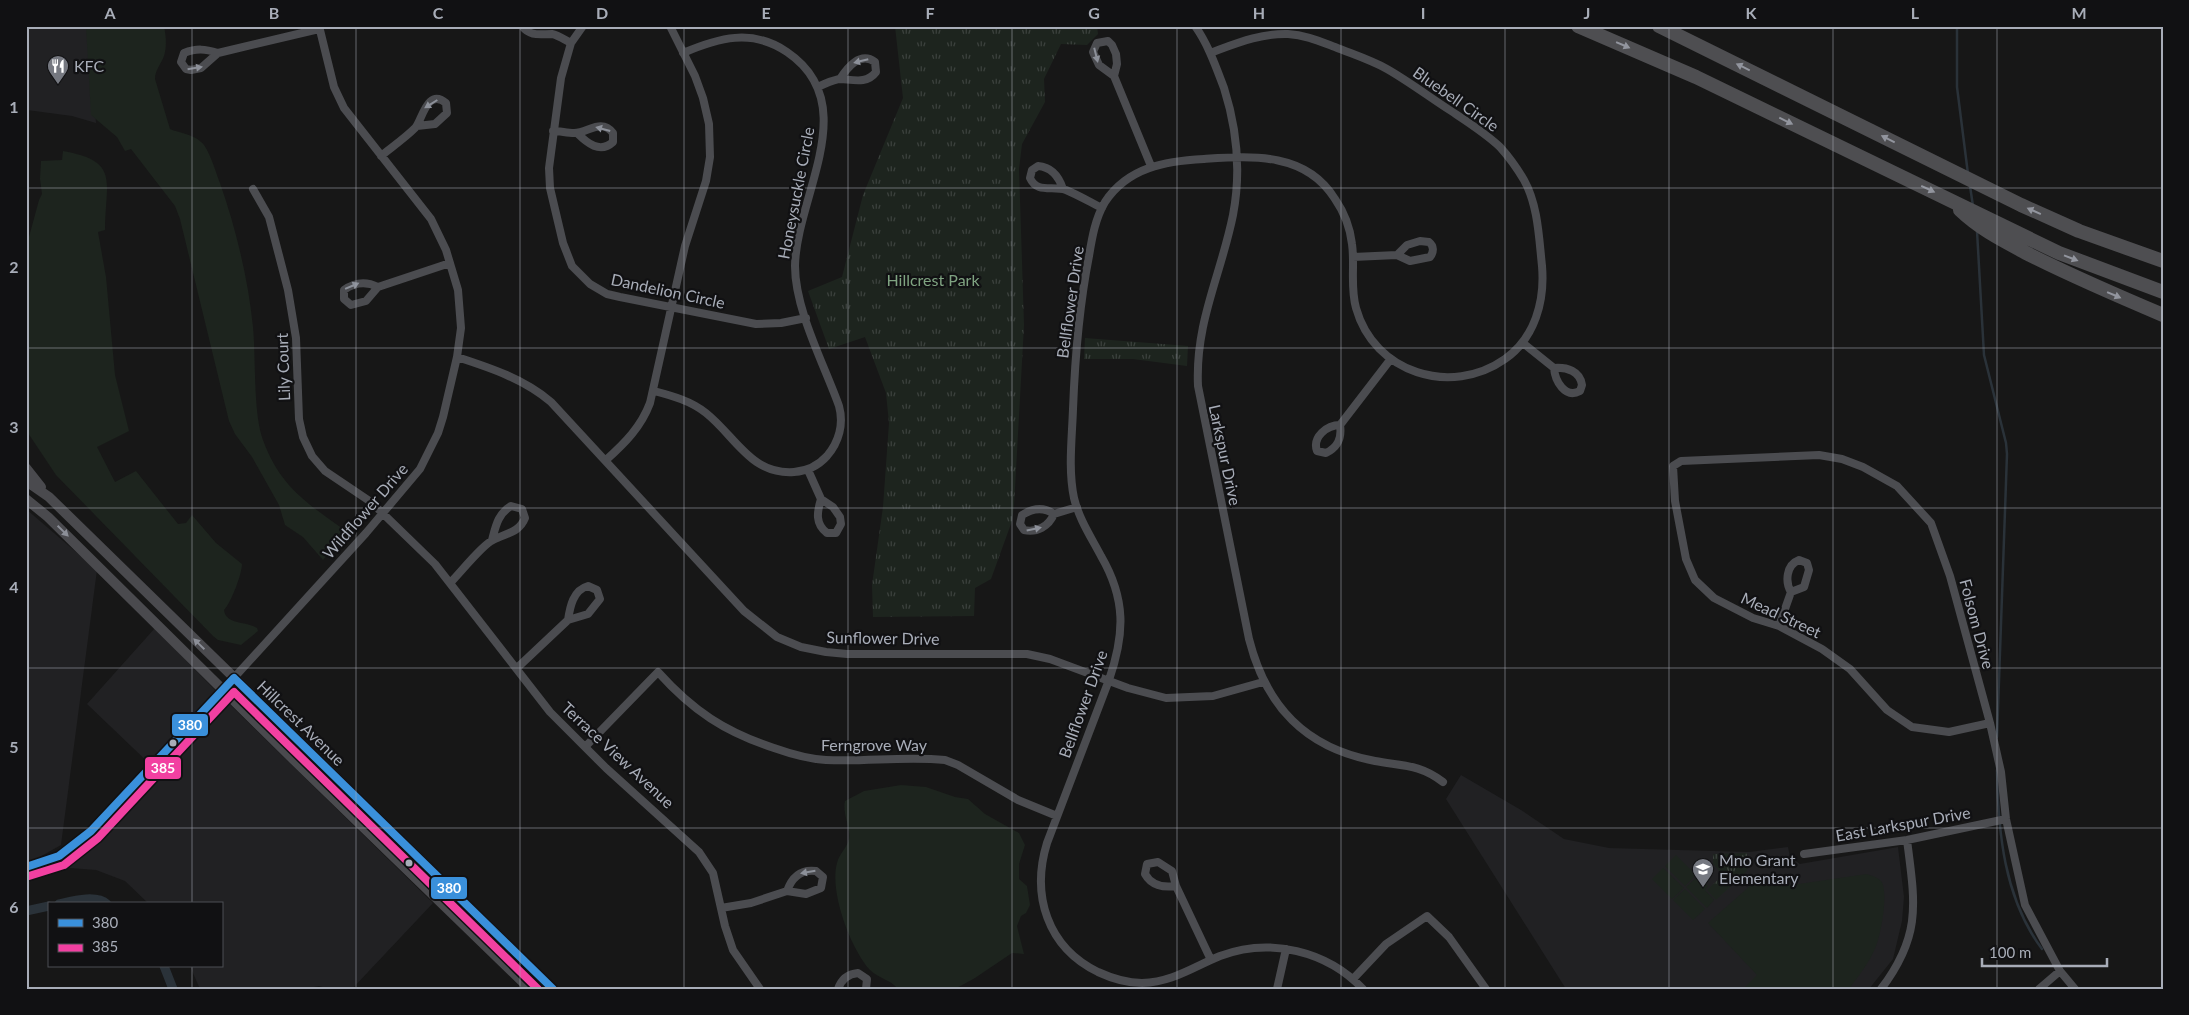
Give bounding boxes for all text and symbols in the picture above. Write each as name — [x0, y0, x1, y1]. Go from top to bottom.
text: A — [103, 3, 116, 22]
text: B — [269, 3, 279, 22]
text: C — [433, 3, 444, 22]
text: D — [596, 3, 608, 22]
text: E — [761, 3, 771, 22]
text: F — [925, 3, 935, 22]
text: G — [1088, 3, 1100, 22]
text: H — [1253, 3, 1265, 22]
text: I — [1421, 3, 1425, 22]
text: J — [1584, 3, 1590, 22]
text: K — [1746, 3, 1758, 22]
text: L — [1911, 3, 1920, 22]
text: M — [2071, 3, 2087, 22]
one-way arrow — [1616, 41, 1631, 49]
one-way arrow — [1092, 48, 1100, 63]
restaurant icon: KFC — [46, 54, 70, 85]
place label: KFC — [74, 56, 105, 75]
one-way arrow — [853, 57, 869, 65]
street label: Bluebell Circle — [1410, 62, 1503, 135]
one-way arrow — [1736, 63, 1750, 71]
one-way arrow — [187, 64, 203, 72]
text: 1 — [9, 97, 19, 116]
one-way arrow — [424, 99, 438, 108]
one-way arrow — [1779, 117, 1793, 125]
one-way arrow — [595, 124, 610, 132]
street label: Honeysuckle Circle — [773, 125, 818, 261]
one-way arrow — [1881, 135, 1895, 143]
one-way arrow — [1921, 185, 1935, 193]
one-way arrow — [2027, 207, 2041, 215]
street label: Bellflower Drive — [1052, 245, 1087, 359]
one-way arrow — [2064, 254, 2079, 262]
text: 2 — [9, 257, 19, 276]
street label: Dandelion Circle — [609, 269, 727, 312]
park label: Hillcrest Park — [886, 270, 980, 289]
one-way arrow — [345, 282, 359, 290]
one-way arrow — [2107, 291, 2121, 299]
street label: Lily Court — [272, 333, 293, 401]
street label: Larkspur Drive — [1206, 403, 1245, 507]
text: 3 — [9, 417, 19, 436]
street label: Wildflower Drive — [318, 459, 411, 562]
one-way arrow — [56, 525, 68, 537]
one-way arrow — [1027, 525, 1042, 533]
text: 4 — [9, 577, 19, 596]
street label: Folsom Drive — [1956, 577, 1999, 671]
street label: Mead Street — [1738, 588, 1825, 641]
street label: Sunflower Drive — [826, 627, 940, 648]
one-way arrow — [193, 638, 205, 650]
street label: Bellflower Drive — [1054, 647, 1111, 760]
street label: Hillcrest Avenue — [254, 676, 349, 769]
street label: Terrace View Avenue — [558, 698, 678, 812]
line badge: 380 — [171, 713, 209, 737]
text: 380 — [178, 716, 202, 733]
street label: Ferngrove Way — [821, 735, 928, 754]
text: 5 — [9, 737, 19, 756]
unlabelled marker — [168, 738, 178, 748]
line badge: 385 — [144, 756, 182, 780]
text: 385 — [151, 759, 175, 776]
street label: East Larkspur Drive — [1834, 802, 1972, 845]
place label: Mno Grant Elementary — [1719, 850, 1799, 887]
school or university icon: Mno Grant Elementary — [1691, 857, 1715, 888]
unlabelled marker — [404, 858, 414, 868]
one-way arrow — [799, 869, 815, 877]
line badge: 380 — [430, 876, 468, 900]
text: 380 — [437, 879, 461, 896]
text: 6 — [9, 897, 19, 916]
legend — [48, 902, 222, 968]
text: 380 — [92, 913, 118, 931]
scale bar — [1982, 935, 2106, 967]
text: 385 — [92, 937, 118, 955]
text: 100 m — [1989, 943, 2031, 961]

